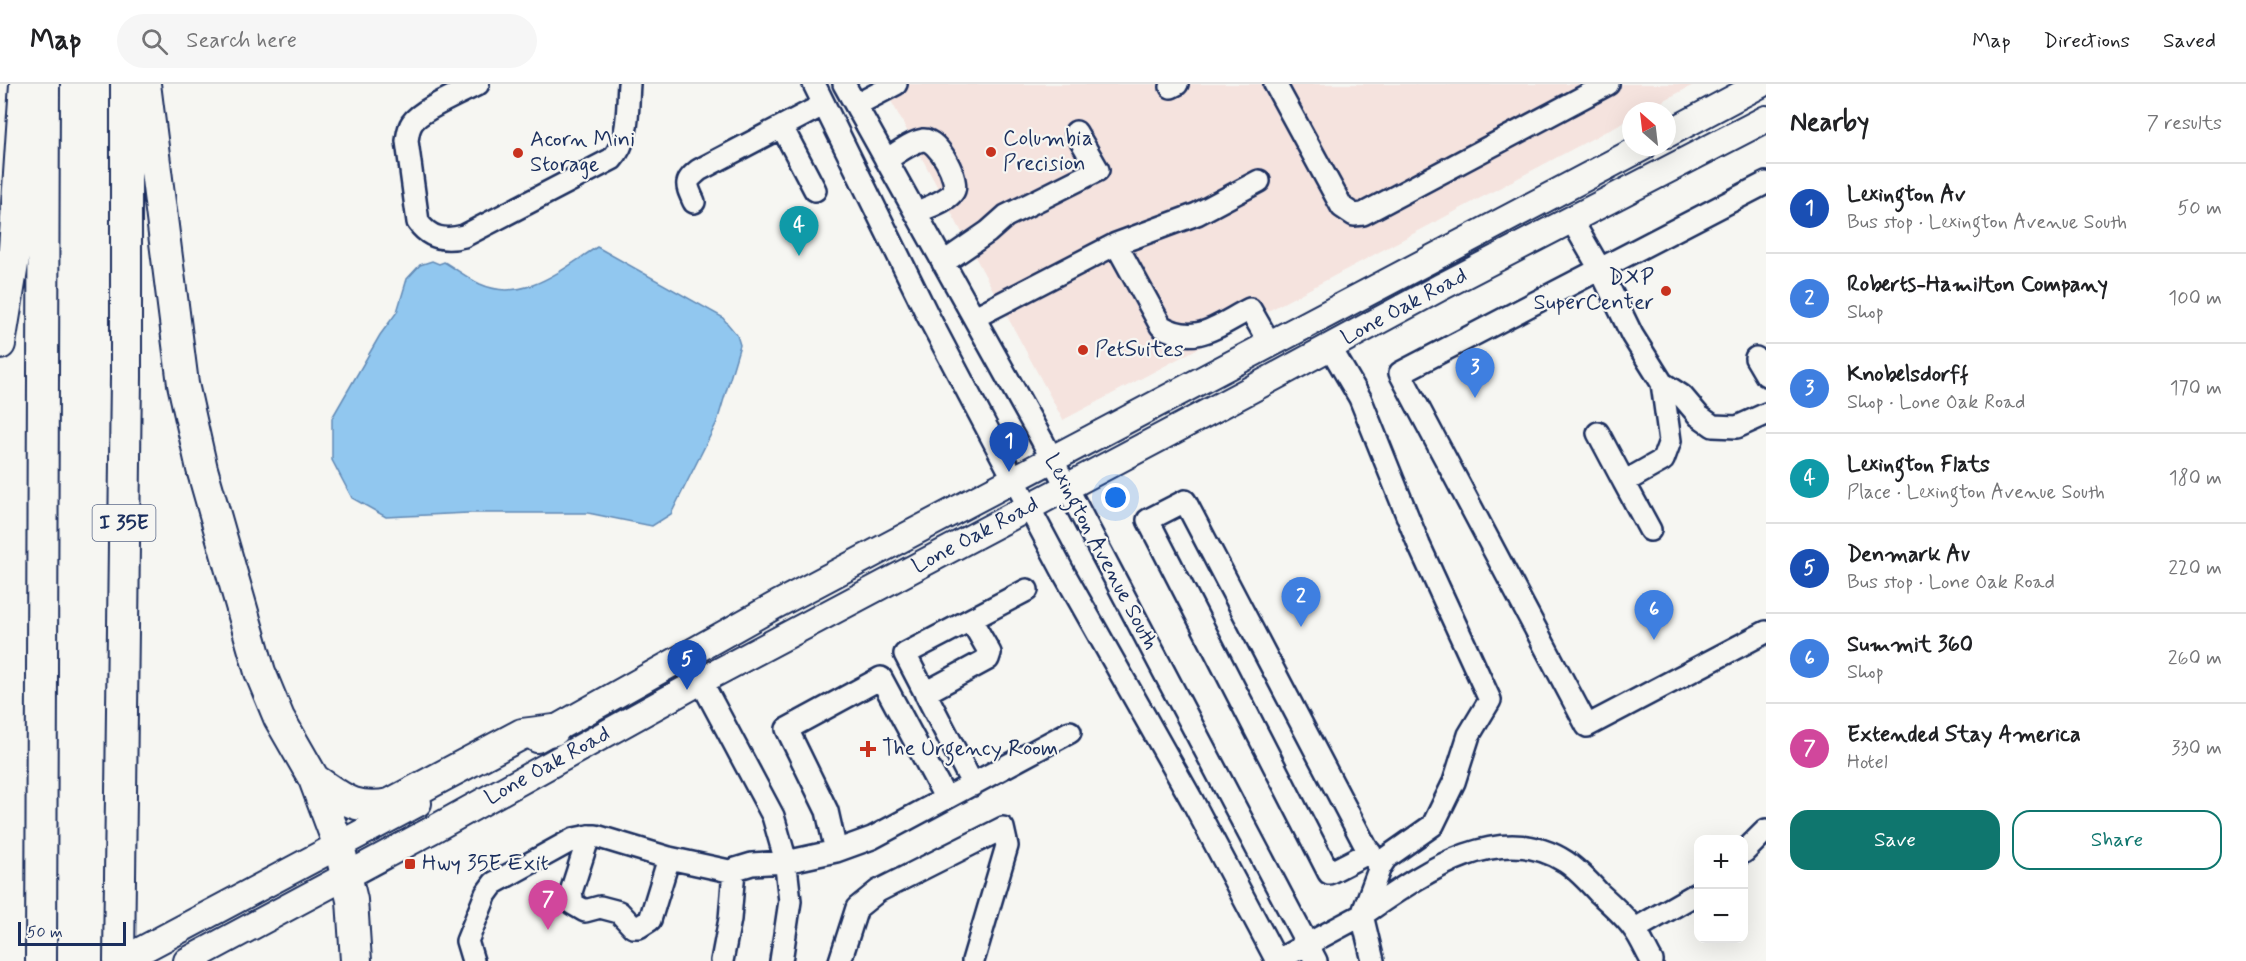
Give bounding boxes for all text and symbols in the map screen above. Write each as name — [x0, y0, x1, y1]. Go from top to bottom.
search box — [117, 14, 537, 68]
text: Map — [30, 23, 81, 60]
icon: search — [138, 25, 171, 58]
text: Search here — [186, 27, 297, 55]
text: Map — [1972, 27, 2011, 55]
text: Directions — [2044, 27, 2130, 55]
text: Saved — [2163, 27, 2216, 55]
north arrow — [1622, 102, 1676, 156]
text: Nearby — [1790, 106, 1869, 140]
text: 7 results — [2147, 110, 2222, 137]
place label: Columbia Precision — [1003, 125, 1093, 178]
place label: Acorn Mini Storage — [530, 126, 635, 180]
marker: Columbia Precision — [984, 145, 998, 159]
marker: Acorn Mini Storage — [511, 146, 525, 160]
text: Lexington Av — [1847, 181, 1965, 209]
text: 1 — [1805, 195, 1814, 222]
text: 50 m — [2177, 195, 2222, 222]
pin: 4 — [780, 206, 818, 256]
text: Bus stop · Lexington Avenue South — [1847, 209, 2127, 236]
street label: Lone Oak Road — [1336, 262, 1472, 352]
place label: DXP SuperCenter — [1533, 264, 1655, 317]
text: Roberts-Hamilton Company — [1847, 271, 2108, 299]
marker: DXP SuperCenter — [1659, 284, 1673, 298]
text: 2 — [1805, 285, 1814, 312]
text: 100 m — [2168, 285, 2222, 312]
text: Shop — [1847, 299, 1884, 326]
place label: PetSuites — [1095, 336, 1184, 364]
marker: PetSuites — [1076, 343, 1090, 357]
pin: 3 — [1456, 348, 1494, 398]
text: Knobelsdorff — [1847, 361, 1969, 389]
text: 3 — [1805, 375, 1814, 402]
text: 170 m — [2170, 375, 2222, 402]
text: Shop · Lone Oak Road — [1847, 389, 2025, 416]
pin: 1 — [990, 422, 1028, 472]
street label: Lexington Avenue South — [1035, 449, 1165, 656]
text: Lexington Flats — [1847, 451, 1990, 479]
text: 4 — [1804, 465, 1815, 492]
text: 180 m — [2169, 465, 2222, 492]
text: Place · Lexington Avenue South — [1847, 479, 2105, 506]
your location — [1101, 483, 1130, 512]
street label: Lone Oak Road — [907, 491, 1044, 580]
road number: I 35E — [92, 505, 156, 541]
text: Denmark Av — [1847, 541, 1970, 569]
text: 5 — [1804, 555, 1816, 582]
text: 220 m — [2168, 555, 2222, 582]
text: Bus stop · Lone Oak Road — [1847, 569, 2055, 596]
pin: 2 — [1282, 578, 1320, 627]
pin: 6 — [1634, 590, 1674, 640]
text: Summit 360 — [1847, 631, 1973, 659]
pin: 5 — [668, 640, 706, 690]
text: 6 — [1804, 645, 1815, 672]
text: 260 m — [2168, 645, 2222, 672]
text: Shop — [1847, 659, 1884, 686]
street label: Lone Oak Road — [480, 720, 615, 812]
text: Extended Stay America — [1847, 721, 2081, 749]
place label: The Urgency Room — [882, 735, 1058, 766]
text: 7 — [1803, 735, 1816, 762]
text: 330 m — [2171, 735, 2222, 762]
marker: The Urgency Room — [859, 740, 877, 758]
text: Hotel — [1847, 749, 1888, 776]
button: Save — [1790, 810, 2000, 870]
button: Share — [2012, 810, 2222, 870]
map controls — [1694, 835, 1748, 943]
button: + — [1694, 835, 1748, 889]
place label: Hwy 35E Exit — [422, 850, 549, 878]
marker: Hwy 35E Exit — [403, 857, 417, 871]
pin: 7 — [528, 880, 568, 930]
button: − — [1694, 889, 1748, 943]
scale bar — [18, 919, 126, 946]
text: 50 m — [27, 922, 63, 943]

